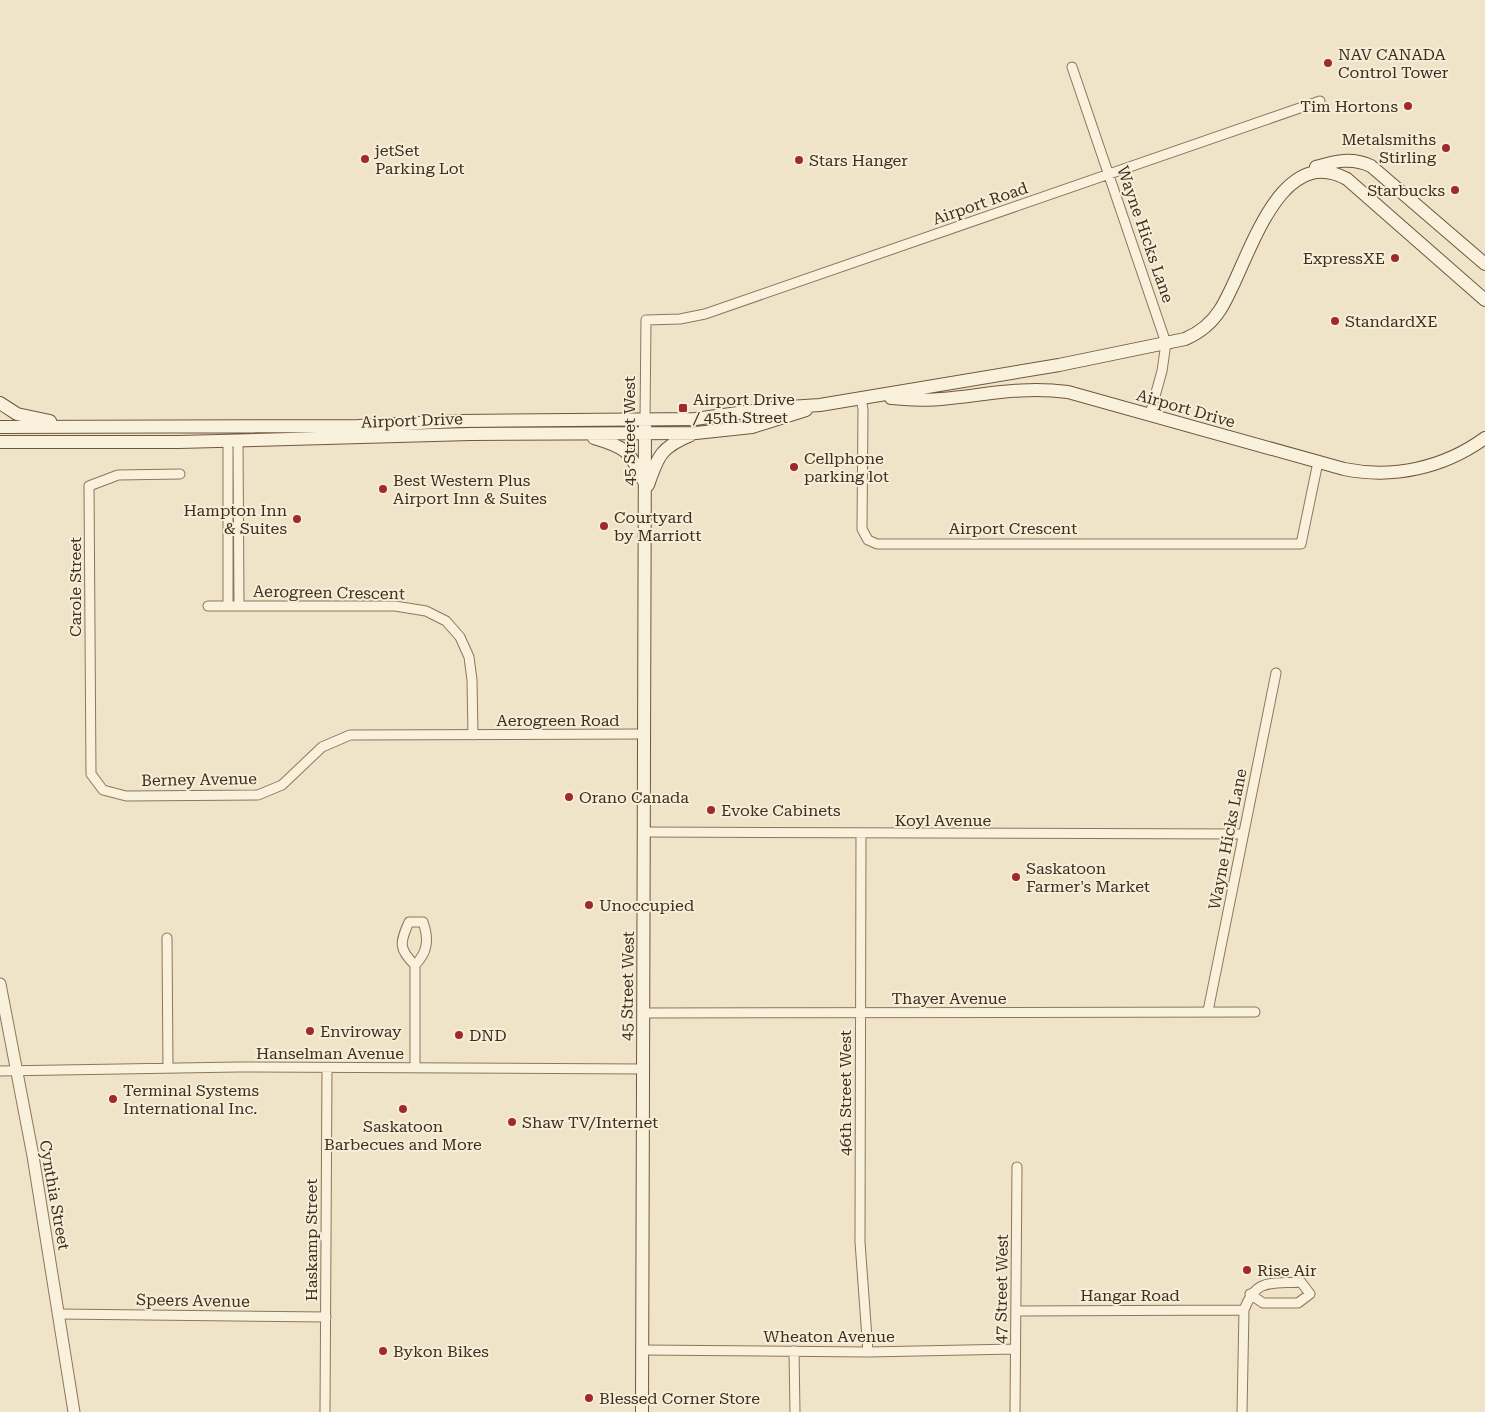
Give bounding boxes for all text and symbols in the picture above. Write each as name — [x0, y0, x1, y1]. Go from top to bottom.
place label: NAV CANADA Control Tower — [1338, 45, 1449, 82]
marker: NAV CANADA Control Tower — [1322, 57, 1334, 69]
place label: Tim Hortons — [1300, 97, 1398, 116]
marker: Tim Hortons — [1402, 100, 1414, 112]
place label: Metalsmiths Stirling — [1341, 130, 1437, 167]
place label: jetSet Parking Lot — [374, 141, 465, 178]
marker: Metalsmiths Stirling — [1440, 142, 1452, 154]
place label: Stars Hanger — [809, 151, 908, 170]
marker: jetSet Parking Lot — [359, 153, 371, 165]
marker: Stars Hanger — [793, 154, 805, 166]
street label: Wayne Hicks Lane — [1113, 163, 1178, 305]
street label: Airport Road — [930, 178, 1030, 229]
place label: Starbucks — [1367, 181, 1445, 200]
marker: Starbucks — [1449, 184, 1461, 196]
place label: ExpressXE — [1303, 249, 1385, 268]
marker: ExpressXE — [1389, 252, 1401, 264]
place label: StandardXE — [1345, 312, 1437, 331]
marker: StandardXE — [1329, 315, 1341, 327]
street label: 45 Street West — [620, 376, 639, 486]
street label: Airport Drive — [1134, 385, 1238, 432]
place label: Airport Drive / 45th Street — [692, 390, 795, 427]
marker: Airport Drive / 45th Street — [677, 402, 689, 414]
street label: Airport Drive — [361, 409, 463, 432]
place label: Cellphone parking lot — [804, 449, 889, 486]
marker: Cellphone parking lot — [788, 461, 800, 473]
place label: Best Western Plus Airport Inn & Suites — [393, 471, 547, 508]
marker: Best Western Plus Airport Inn & Suites — [377, 483, 389, 495]
place label: Hampton Inn & Suites — [183, 501, 287, 538]
place label: Courtyard by Marriott — [614, 508, 701, 545]
marker: Hampton Inn & Suites — [291, 513, 303, 525]
street label: Airport Crescent — [949, 519, 1077, 538]
marker: Courtyard by Marriott — [598, 520, 610, 532]
street label: Carole Street — [66, 537, 85, 637]
street label: Aerogreen Crescent — [253, 582, 405, 603]
street label: Aerogreen Road — [497, 711, 619, 730]
street label: Wayne Hicks Lane — [1204, 767, 1251, 911]
street label: Berney Avenue — [141, 769, 257, 790]
place label: Orano Canada — [579, 788, 689, 807]
marker: Orano Canada — [563, 791, 575, 803]
place label: Evoke Cabinets — [721, 801, 841, 820]
marker: Evoke Cabinets — [705, 804, 717, 816]
street label: Koyl Avenue — [895, 811, 992, 830]
place label: Saskatoon Farmer's Market — [1026, 859, 1150, 896]
marker: Saskatoon Farmer's Market — [1010, 871, 1022, 883]
place label: Unoccupied — [599, 896, 694, 915]
marker: Unoccupied — [583, 899, 595, 911]
street label: 45 Street West — [617, 931, 638, 1041]
street label: Thayer Avenue — [891, 989, 1007, 1008]
place label: Enviroway — [320, 1022, 402, 1041]
marker: Enviroway — [304, 1025, 316, 1037]
place label: DND — [469, 1026, 507, 1045]
marker: DND — [453, 1029, 465, 1041]
street label: 46th Street West — [836, 1030, 855, 1156]
street label: Hanselman Avenue — [256, 1044, 404, 1063]
place label: Terminal Systems International Inc. — [123, 1081, 260, 1118]
marker: Terminal Systems International Inc. — [107, 1093, 119, 1105]
marker: Saskatoon Barbecues and More — [397, 1103, 409, 1115]
place label: Shaw TV/Internet — [522, 1113, 658, 1132]
marker: Shaw TV/Internet — [506, 1116, 518, 1128]
place label: Saskatoon Barbecues and More — [324, 1117, 482, 1154]
street label: Cynthia Street — [35, 1139, 74, 1252]
street label: Haskamp Street — [302, 1179, 321, 1301]
street label: 47 Street West — [991, 1234, 1012, 1344]
place label: Rise Air — [1257, 1261, 1317, 1280]
marker: Rise Air — [1241, 1264, 1253, 1276]
street label: Hangar Road — [1080, 1286, 1180, 1305]
street label: Speers Avenue — [136, 1290, 250, 1311]
street label: Wheaton Avenue — [763, 1327, 895, 1346]
place label: Bykon Bikes — [393, 1342, 489, 1361]
marker: Bykon Bikes — [377, 1345, 389, 1357]
place label: Blessed Corner Store — [599, 1389, 760, 1408]
marker: Blessed Corner Store — [583, 1392, 595, 1404]

